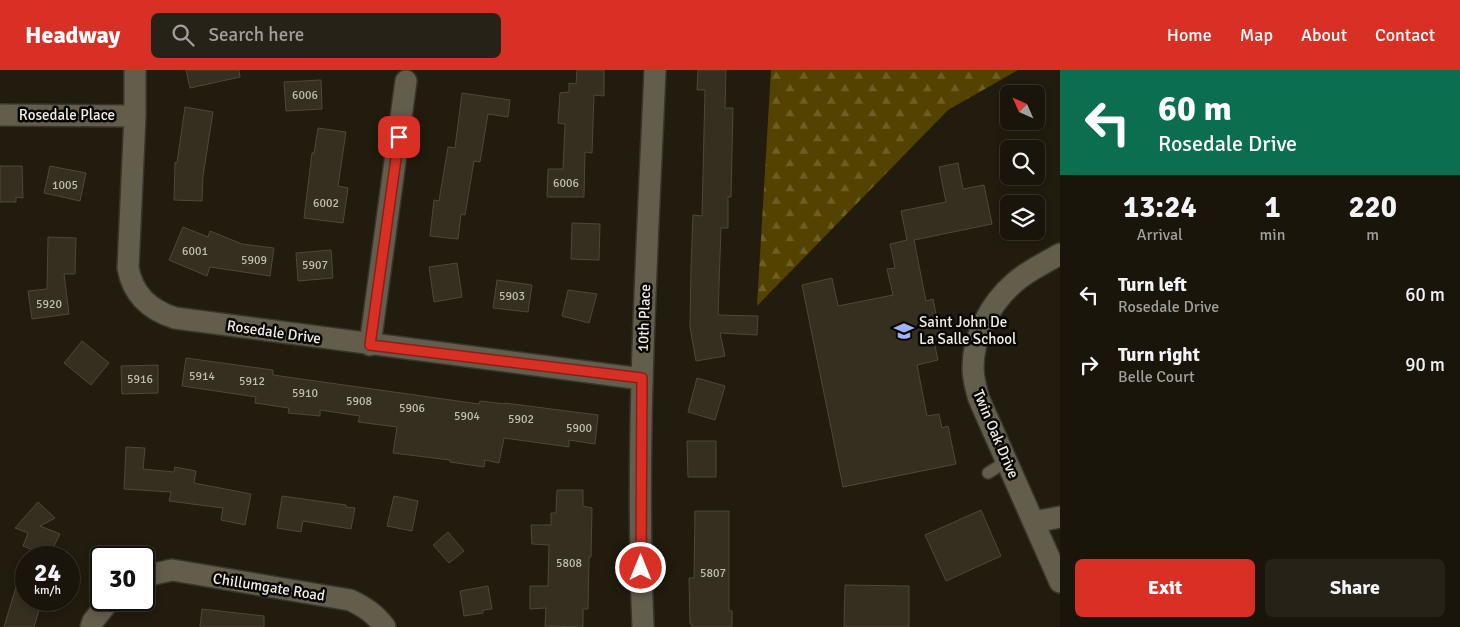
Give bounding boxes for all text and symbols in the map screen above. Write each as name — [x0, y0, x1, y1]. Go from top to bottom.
search box — [151, 13, 501, 58]
text: Headway — [25, 20, 121, 50]
icon: search — [169, 21, 197, 49]
text: Search here — [209, 23, 304, 47]
text: Home — [1167, 24, 1212, 46]
text: Map — [1240, 24, 1273, 46]
text: About — [1301, 24, 1347, 46]
text: Contact — [1375, 24, 1435, 46]
north arrow — [1000, 85, 1045, 130]
map controls — [1000, 85, 1045, 240]
text: 60 m — [1158, 87, 1232, 130]
house number: 6006 — [292, 88, 318, 103]
icon: left — [1075, 90, 1140, 155]
street label: Rosedale Place — [19, 106, 115, 124]
pin — [378, 116, 420, 158]
icon: arrive — [385, 123, 413, 151]
text: Rosedale Drive — [1158, 130, 1297, 157]
button: search — [1000, 140, 1045, 185]
house number: 6006 — [553, 176, 579, 191]
house number: 1005 — [52, 178, 78, 193]
text: 13:24 — [1123, 189, 1197, 226]
text: 1 — [1264, 189, 1281, 226]
text: 220 — [1348, 189, 1397, 226]
button: layers — [1000, 195, 1045, 240]
house number: 6002 — [313, 196, 339, 211]
text: Arrival — [1137, 225, 1183, 245]
text: min — [1260, 225, 1285, 245]
text: m — [1366, 225, 1379, 245]
house number: 6001 — [182, 244, 208, 259]
house number: 5909 — [241, 253, 267, 268]
house number: 5907 — [302, 258, 328, 273]
text: Turn left — [1118, 273, 1187, 297]
icon: left — [1075, 281, 1103, 309]
text: 60 m — [1405, 283, 1445, 307]
street label: 10th Place — [634, 284, 654, 352]
house number: 5903 — [499, 289, 525, 304]
house number: 5920 — [36, 297, 62, 312]
text: Rosedale Drive — [1118, 297, 1219, 317]
place label: Saint John De La Salle School — [919, 313, 1016, 348]
street label: Rosedale Drive — [226, 316, 322, 348]
school or university icon: Saint John De La Salle School — [893, 320, 915, 342]
text: Turn right — [1118, 343, 1200, 367]
icon: right — [1075, 351, 1103, 379]
text: 90 m — [1405, 353, 1445, 377]
text: Belle Court — [1118, 367, 1195, 387]
house number: 5914 — [189, 369, 215, 384]
house number: 5916 — [127, 372, 153, 387]
house number: 5912 — [239, 374, 265, 389]
house number: 5910 — [292, 386, 318, 401]
street label: Twin Oak Drive — [969, 387, 1023, 481]
house number: 5908 — [346, 394, 372, 409]
house number: 5906 — [399, 401, 425, 416]
house number: 5904 — [454, 409, 480, 424]
house number: 5902 — [508, 412, 534, 427]
house number: 5900 — [566, 421, 592, 436]
position arrow — [614, 541, 666, 593]
speed limit sign: 30 — [90, 546, 155, 611]
house number: 5808 — [556, 556, 582, 571]
text: 24 — [34, 557, 61, 588]
button: Exit — [1075, 559, 1255, 617]
button: Share — [1265, 559, 1445, 617]
house number: 5807 — [700, 566, 726, 581]
street label: Chillumgate Road — [212, 569, 326, 605]
text: km/h — [34, 583, 61, 598]

